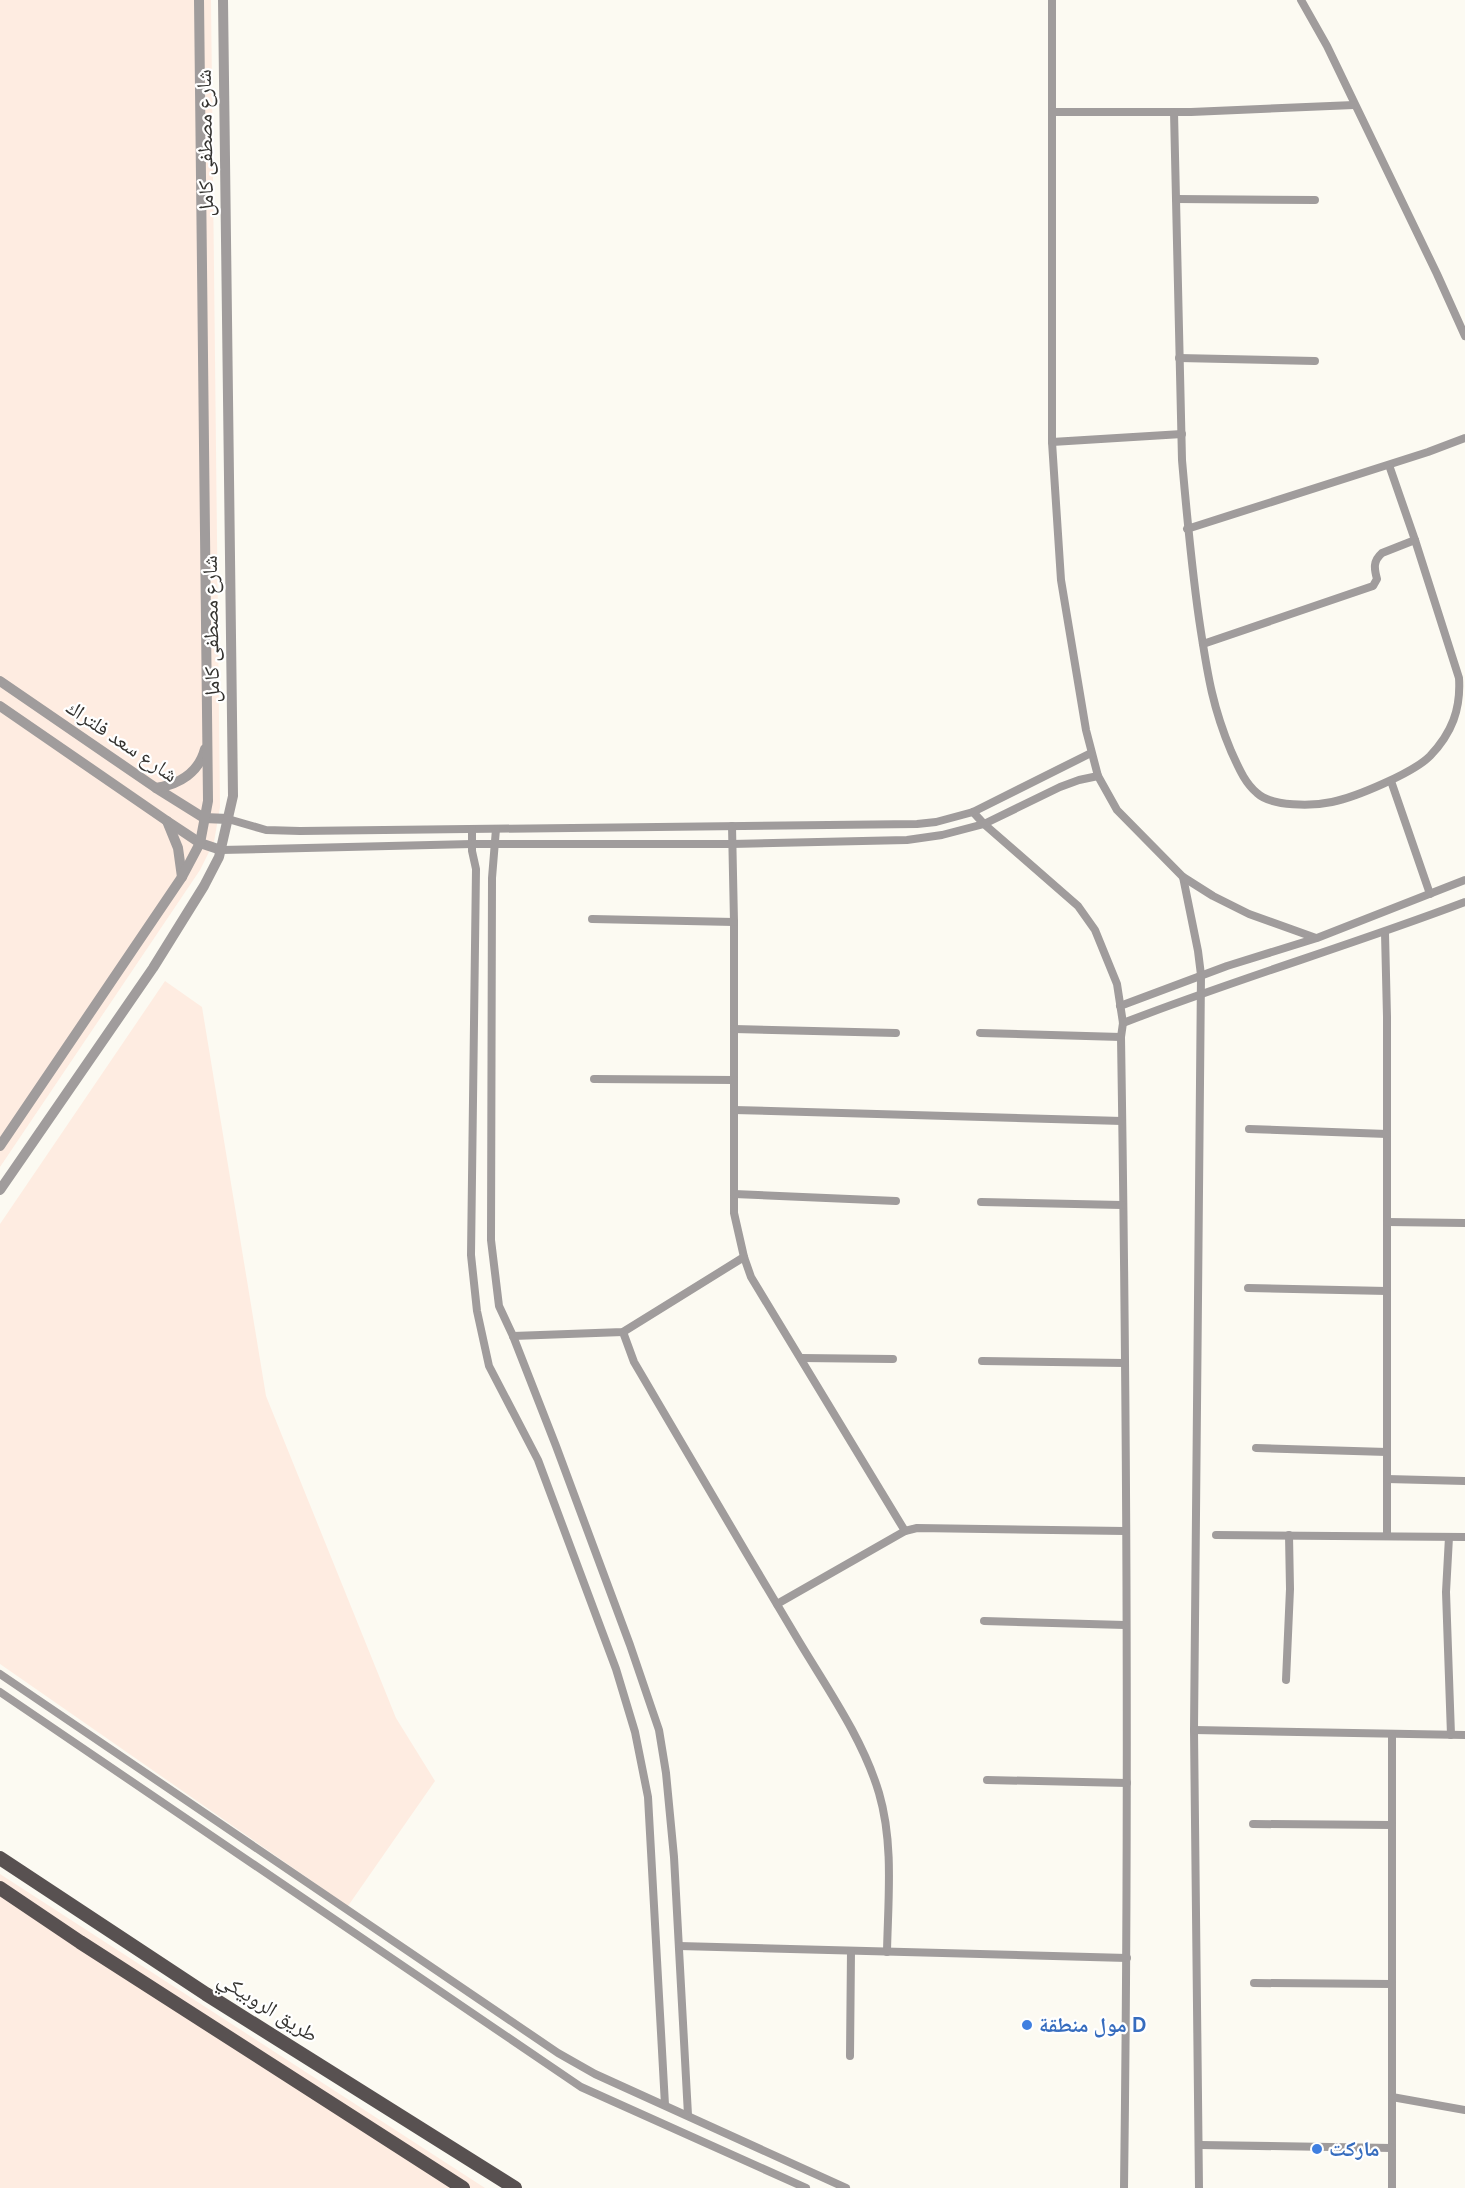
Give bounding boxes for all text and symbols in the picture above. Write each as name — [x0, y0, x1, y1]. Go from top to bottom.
street label: شارع مصطفى كامل — [192, 69, 221, 217]
street label: شارع مصطفى كامل — [198, 555, 227, 703]
street label: شارع سعد فلتراك — [60, 695, 182, 789]
street label: طريق الروبيكي — [211, 1967, 322, 2051]
place label: مول منطقة D — [1039, 2013, 1147, 2040]
marker: مول منطقة D — [1020, 2018, 1034, 2032]
place label: ماركت — [1329, 2137, 1379, 2164]
marker: ماركت — [1310, 2142, 1324, 2156]

